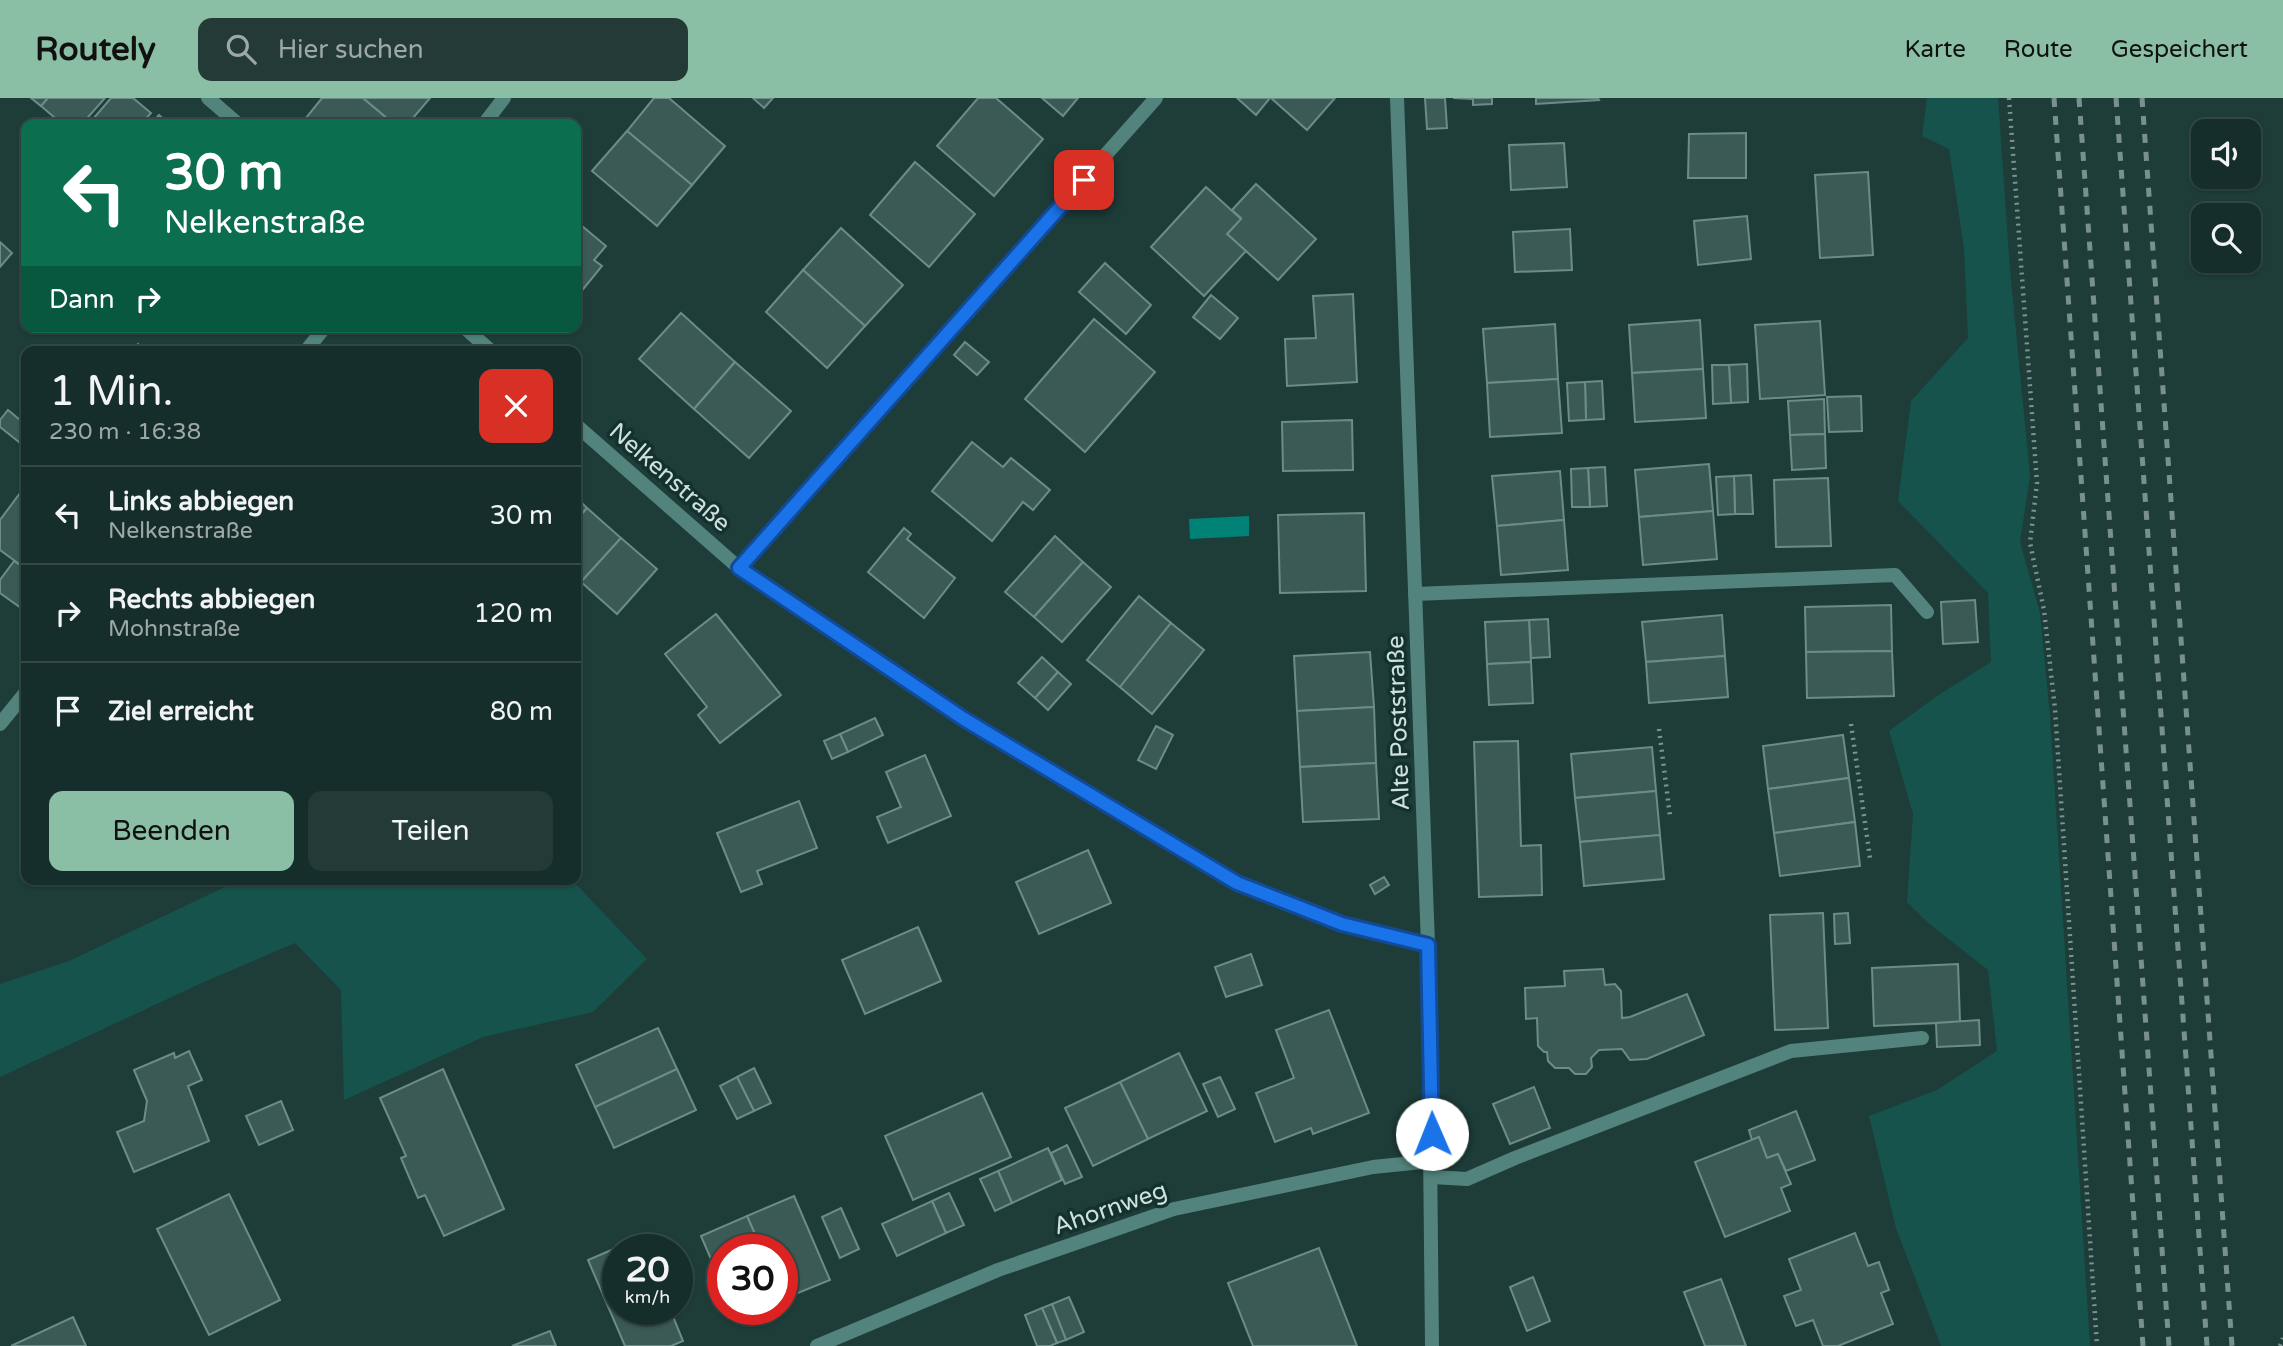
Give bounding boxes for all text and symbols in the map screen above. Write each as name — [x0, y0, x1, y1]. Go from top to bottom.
search box — [198, 18, 688, 81]
text: Routely — [35, 30, 156, 69]
icon: search — [222, 30, 260, 68]
text: Hier suchen — [278, 34, 424, 65]
text: Karte — [1904, 35, 1966, 64]
text: Route — [2004, 35, 2073, 64]
text: Gespeichert — [2111, 35, 2248, 64]
map controls — [2191, 119, 2261, 273]
button: sound — [2191, 119, 2261, 189]
text: 30 m — [164, 144, 283, 203]
icon: left — [49, 147, 140, 238]
pin — [1054, 150, 1114, 210]
icon: arrive — [1065, 161, 1103, 199]
button: search — [2191, 203, 2261, 273]
text: Nelkenstraße — [164, 204, 365, 242]
icon: right — [129, 280, 167, 318]
text: Dann — [49, 284, 115, 315]
text: 1 Min. — [49, 366, 173, 417]
button: close — [479, 369, 553, 443]
street label: Nelkenstraße — [603, 417, 736, 538]
text: 230 m · 16:38 — [49, 418, 201, 446]
text: Links abbiegen — [108, 486, 294, 517]
icon: left — [49, 496, 87, 534]
text: 30 m — [490, 500, 553, 531]
text: Nelkenstraße — [108, 517, 253, 545]
text: Rechts abbiegen — [108, 584, 315, 615]
icon: right — [49, 594, 87, 632]
text: 120 m — [473, 598, 553, 629]
text: Mohnstraße — [108, 615, 240, 643]
street label: Alte Poststraße — [1381, 635, 1416, 811]
icon: arrive — [49, 692, 87, 730]
text: Ziel erreicht — [108, 696, 254, 727]
text: 80 m — [490, 696, 553, 727]
button: Beenden — [49, 791, 294, 871]
button: Teilen — [308, 791, 553, 871]
position arrow — [1395, 1097, 1469, 1171]
street label: Ahornweg — [1050, 1176, 1171, 1241]
speed limit sign: 30 — [707, 1234, 798, 1325]
text: 20 — [626, 1249, 669, 1291]
text: km/h — [625, 1286, 670, 1308]

